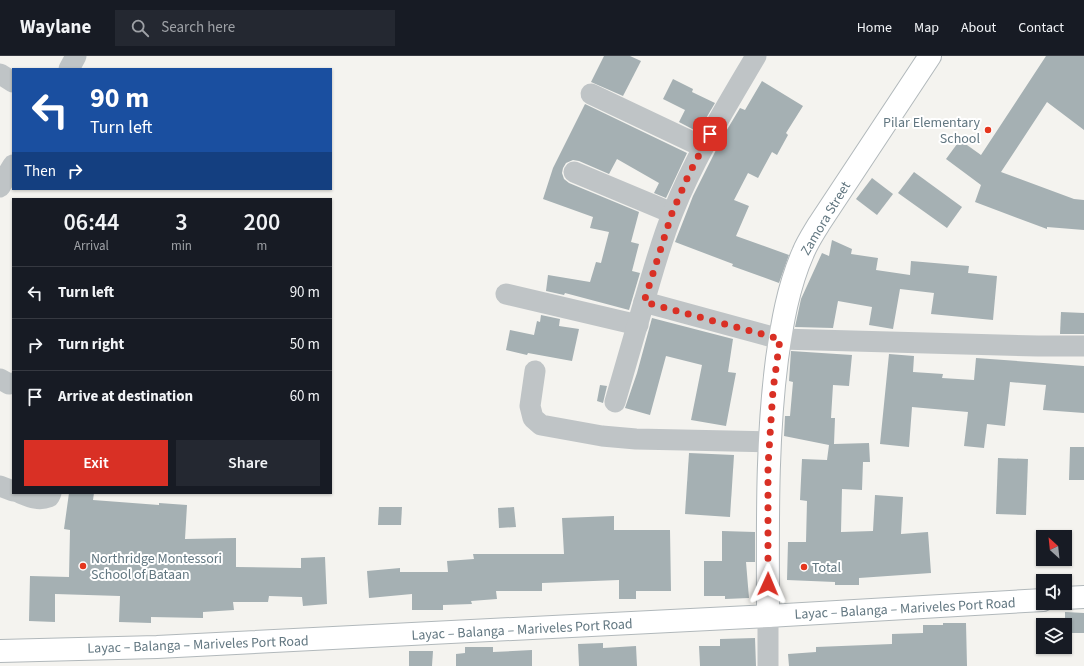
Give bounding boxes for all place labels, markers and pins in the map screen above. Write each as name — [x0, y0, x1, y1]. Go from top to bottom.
place label: Pilar Elementary School — [883, 113, 980, 149]
pin — [693, 117, 727, 151]
marker: Pilar Elementary School — [983, 125, 993, 135]
place label: Northridge Montessori School of Bataan — [91, 549, 222, 585]
place label: Total — [812, 558, 841, 578]
marker: Northridge Montessori School of Bataan — [78, 561, 88, 571]
marker: Total — [799, 562, 809, 572]

